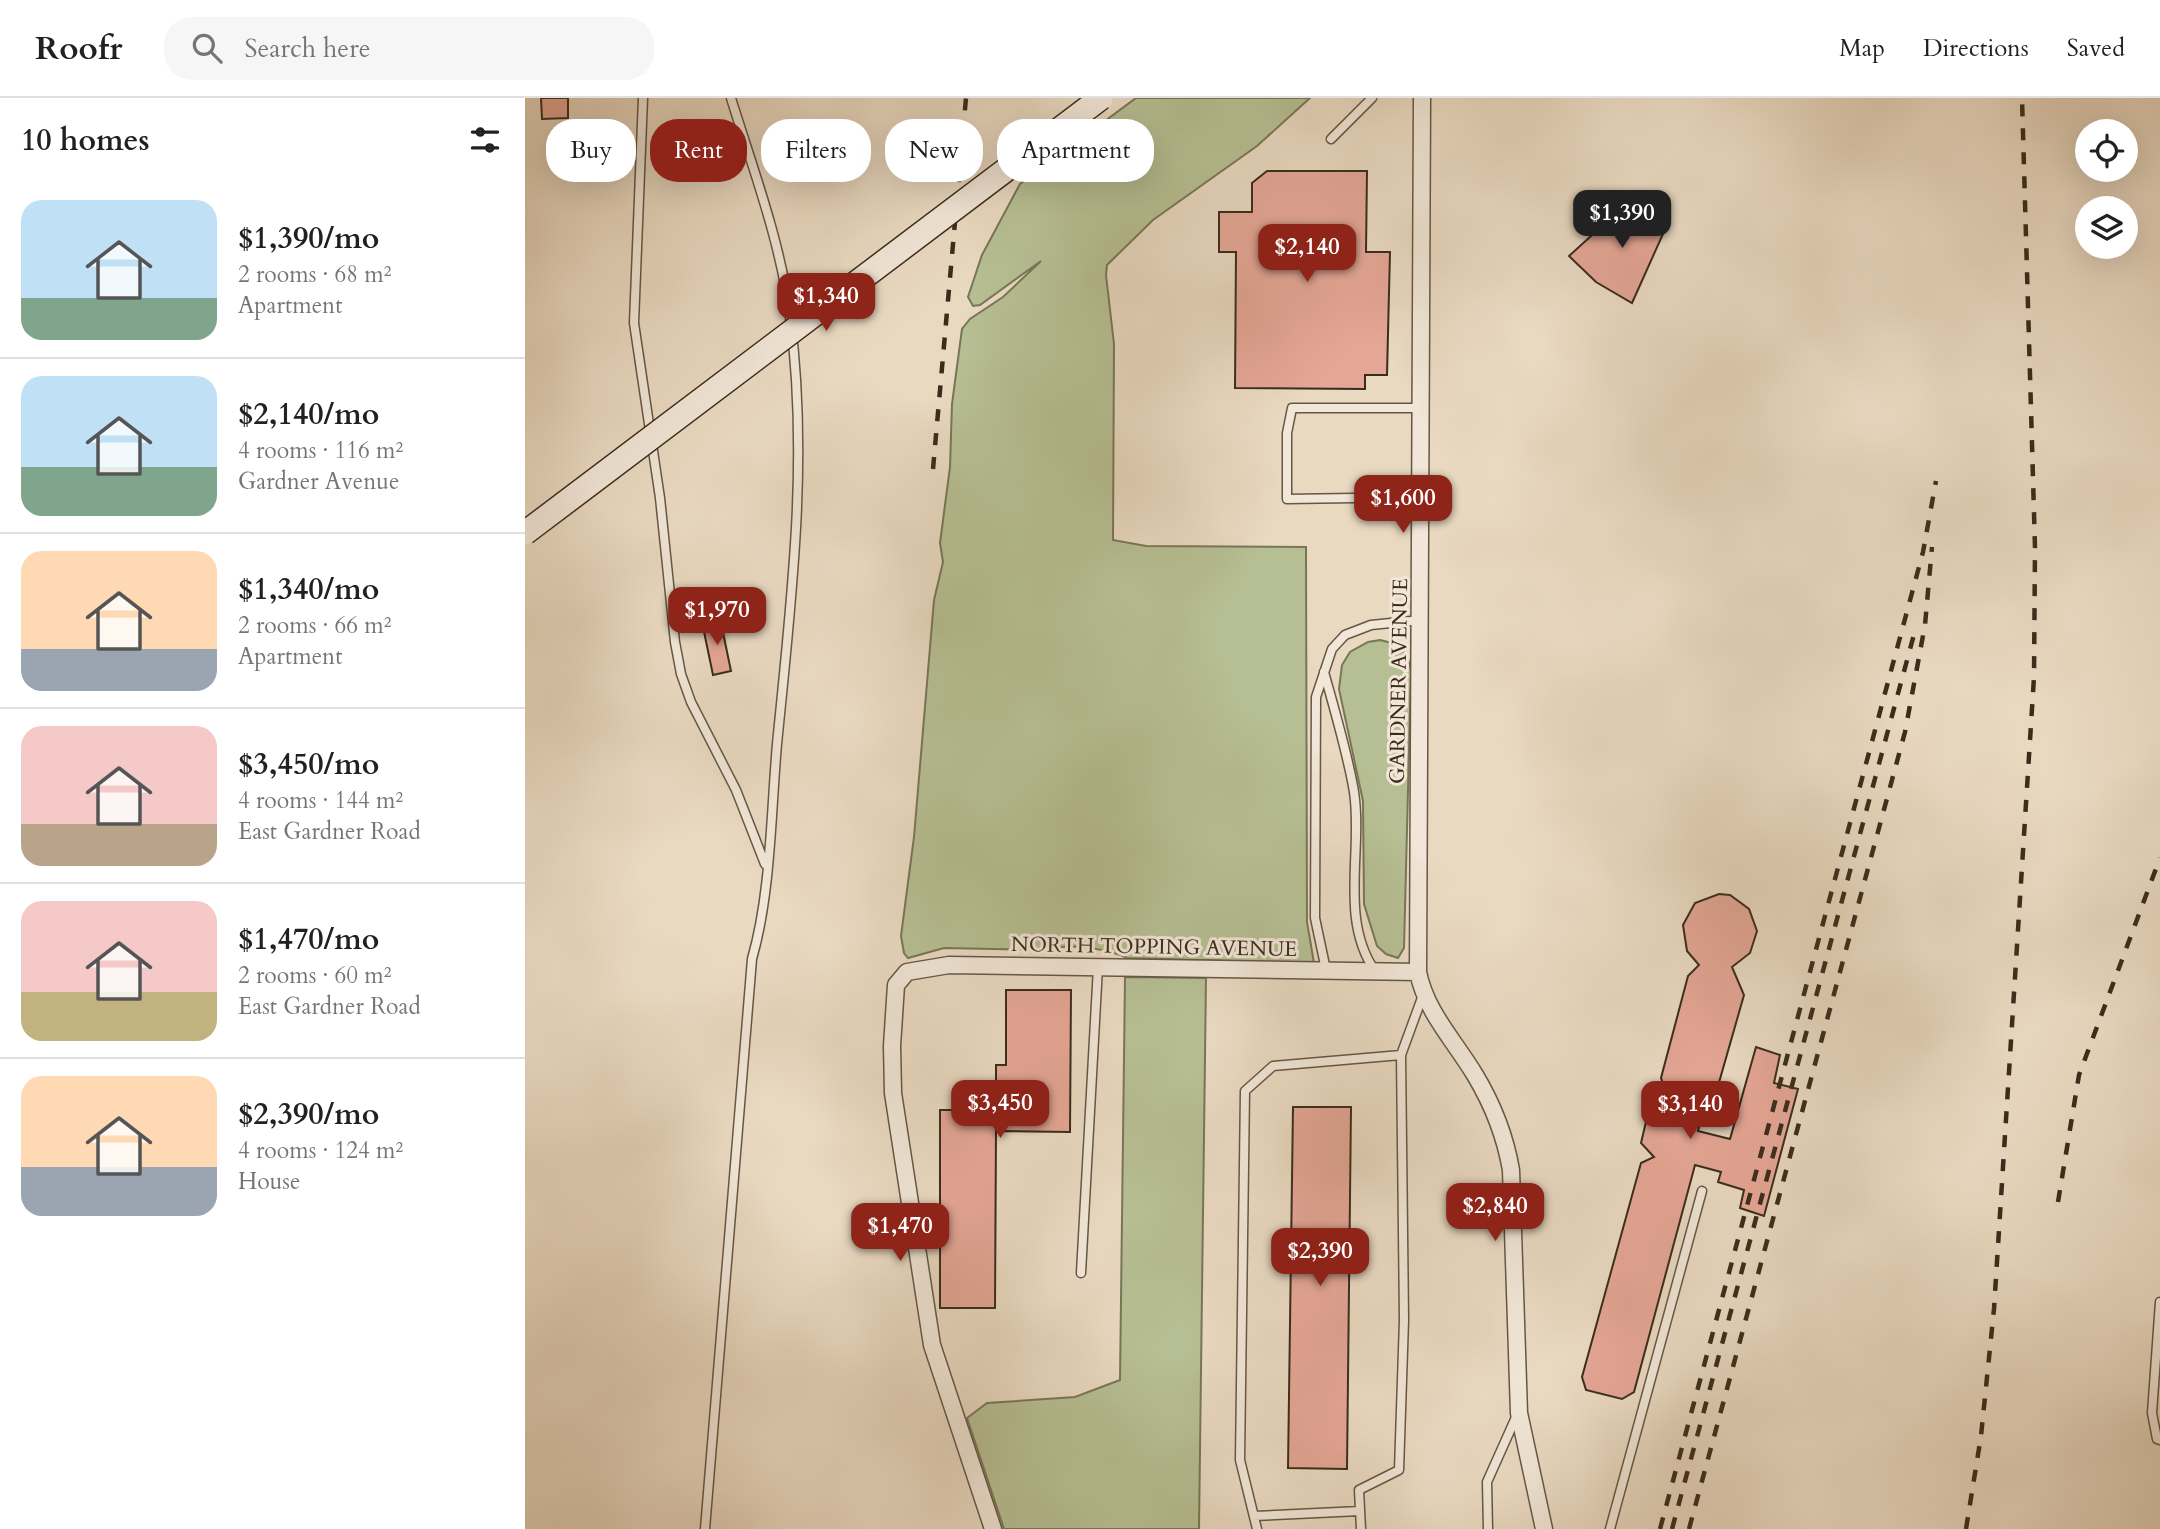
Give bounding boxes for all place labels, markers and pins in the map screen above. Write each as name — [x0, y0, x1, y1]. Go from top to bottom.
pin: $1,390 — [1565, 190, 1679, 250]
pin: $2,140 — [1250, 225, 1364, 284]
pin: $1,340 — [769, 274, 883, 333]
pin: $1,600 — [1346, 476, 1460, 535]
pin: $1,970 — [660, 588, 774, 647]
pin: $3,450 — [943, 1080, 1057, 1140]
pin: $3,140 — [1633, 1082, 1747, 1141]
pin: $2,840 — [1438, 1184, 1552, 1243]
pin: $1,470 — [843, 1204, 957, 1263]
pin: $2,390 — [1263, 1228, 1377, 1288]

